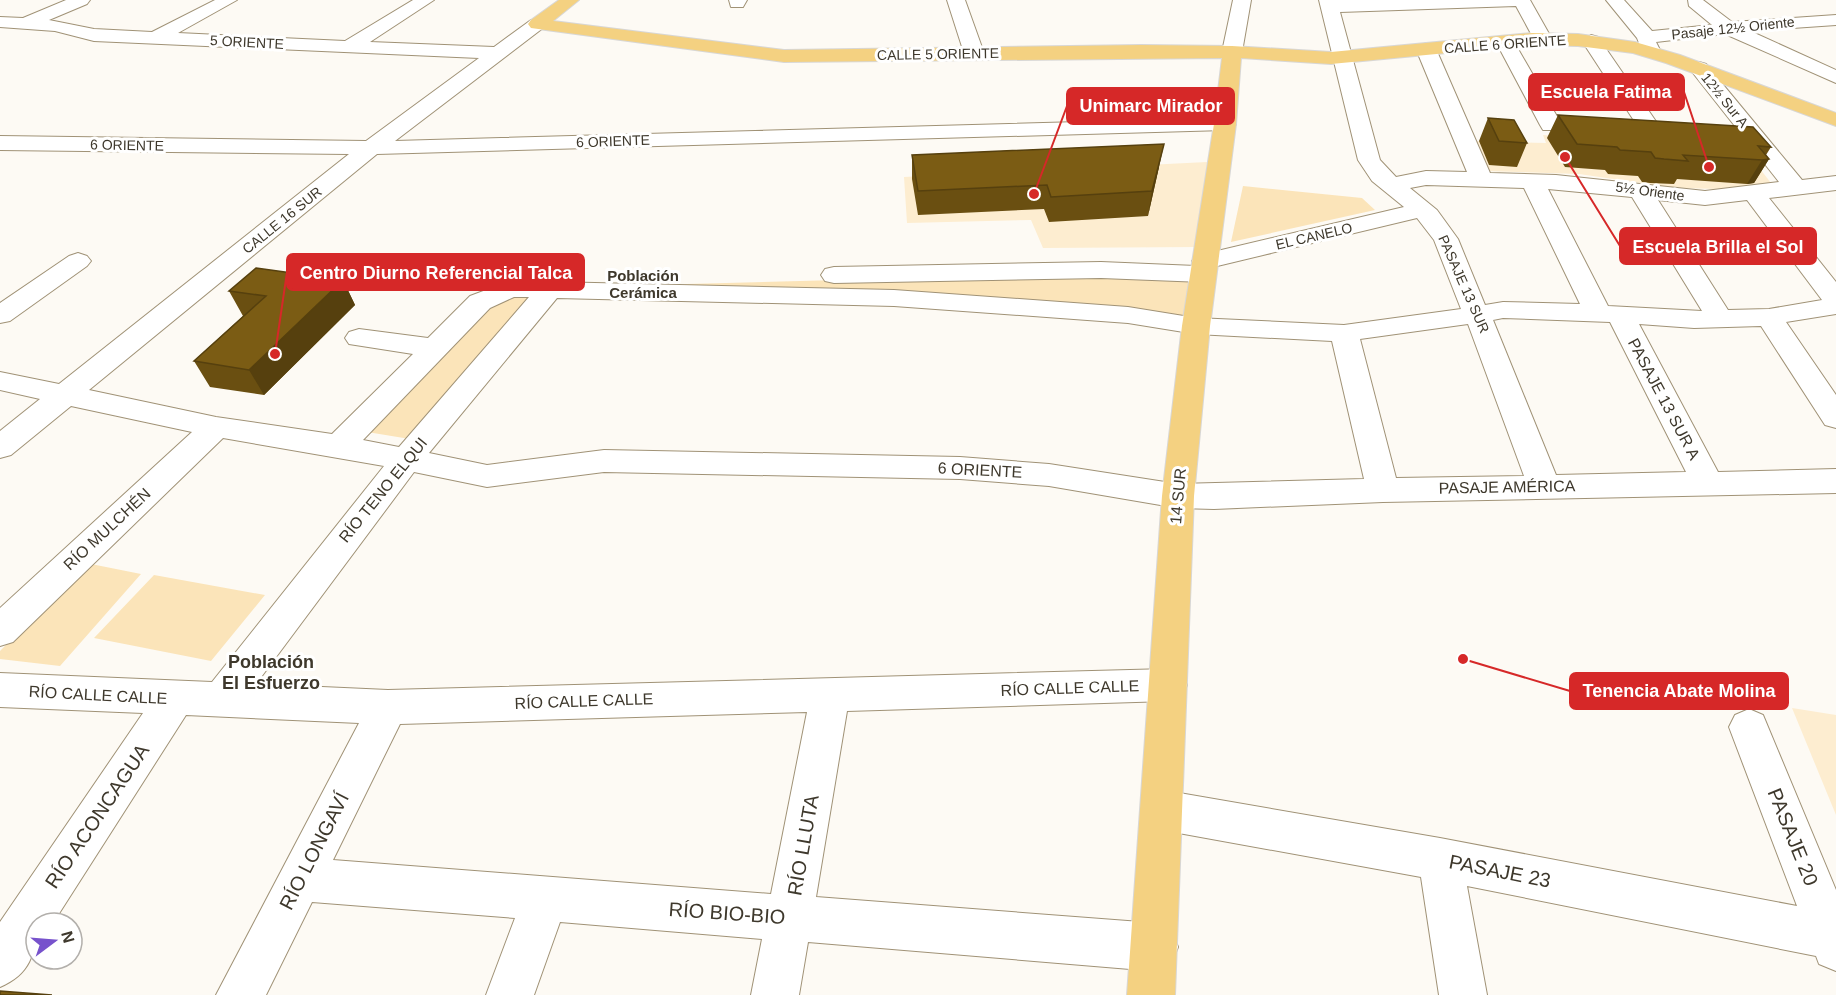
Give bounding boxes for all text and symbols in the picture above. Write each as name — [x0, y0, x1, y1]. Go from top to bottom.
street label: Pasaje 12½ Oriente — [1671, 14, 1796, 42]
street label: 5 ORIENTE — [210, 32, 284, 52]
street label: CALLE 6 ORIENTE — [1444, 32, 1566, 56]
street label: CALLE 5 ORIENTE — [877, 45, 999, 63]
street label: 12½ Sur A — [1698, 70, 1752, 131]
callout: Escuela Fatima — [1529, 74, 1684, 110]
text: Escuela Fatima — [1540, 82, 1673, 102]
callout: Unimarc Mirador — [1067, 88, 1234, 124]
text: Unimarc Mirador — [1079, 96, 1223, 116]
street label: 6 ORIENTE — [576, 132, 650, 150]
street label: 6 ORIENTE — [90, 136, 164, 154]
street label: 5½ Oriente — [1615, 178, 1686, 204]
street label: CALLE 16 SUR — [239, 183, 325, 257]
street label: EL CANELO — [1274, 219, 1354, 253]
callout: Escuela Brilla el Sol — [1620, 228, 1816, 264]
street label: PASAJE 13 SUR — [1435, 233, 1493, 335]
text: Escuela Brilla el Sol — [1632, 237, 1804, 257]
callout: Centro Diurno Referencial Talca — [287, 254, 584, 290]
text: Centro Diurno Referencial Talca — [300, 263, 573, 283]
district label: Población Cerámica — [607, 267, 679, 301]
street label: PASAJE 13 SUR A — [1625, 335, 1703, 463]
street label: RÍO TENO ELQUI — [335, 434, 430, 546]
street label: 6 ORIENTE — [937, 459, 1023, 481]
street label: 14 SUR — [1167, 467, 1189, 525]
street label: PASAJE AMÉRICA — [1439, 476, 1576, 497]
street label: RÍO MULCHÉN — [60, 484, 154, 573]
district label: Población El Esfuerzo — [222, 652, 320, 693]
callout: Tenencia Abate Molina — [1570, 673, 1788, 709]
street label: RÍO CALLE CALLE — [1000, 676, 1140, 699]
text: Tenencia Abate Molina — [1582, 681, 1777, 701]
street label: RÍO CALLE CALLE — [28, 682, 168, 707]
street label: RÍO CALLE CALLE — [514, 689, 654, 712]
street label: RÍO ACONCAGUA — [41, 739, 154, 892]
street label: PASAJE 20 — [1764, 785, 1822, 889]
street label: RÍO LONGAVÍ — [275, 788, 353, 913]
street label: RÍO LLUTA — [783, 792, 823, 897]
street label: PASAJE 23 — [1447, 850, 1553, 892]
street label: RÍO BIO-BIO — [668, 898, 786, 928]
north arrow — [24, 911, 84, 971]
text: N — [58, 929, 78, 945]

